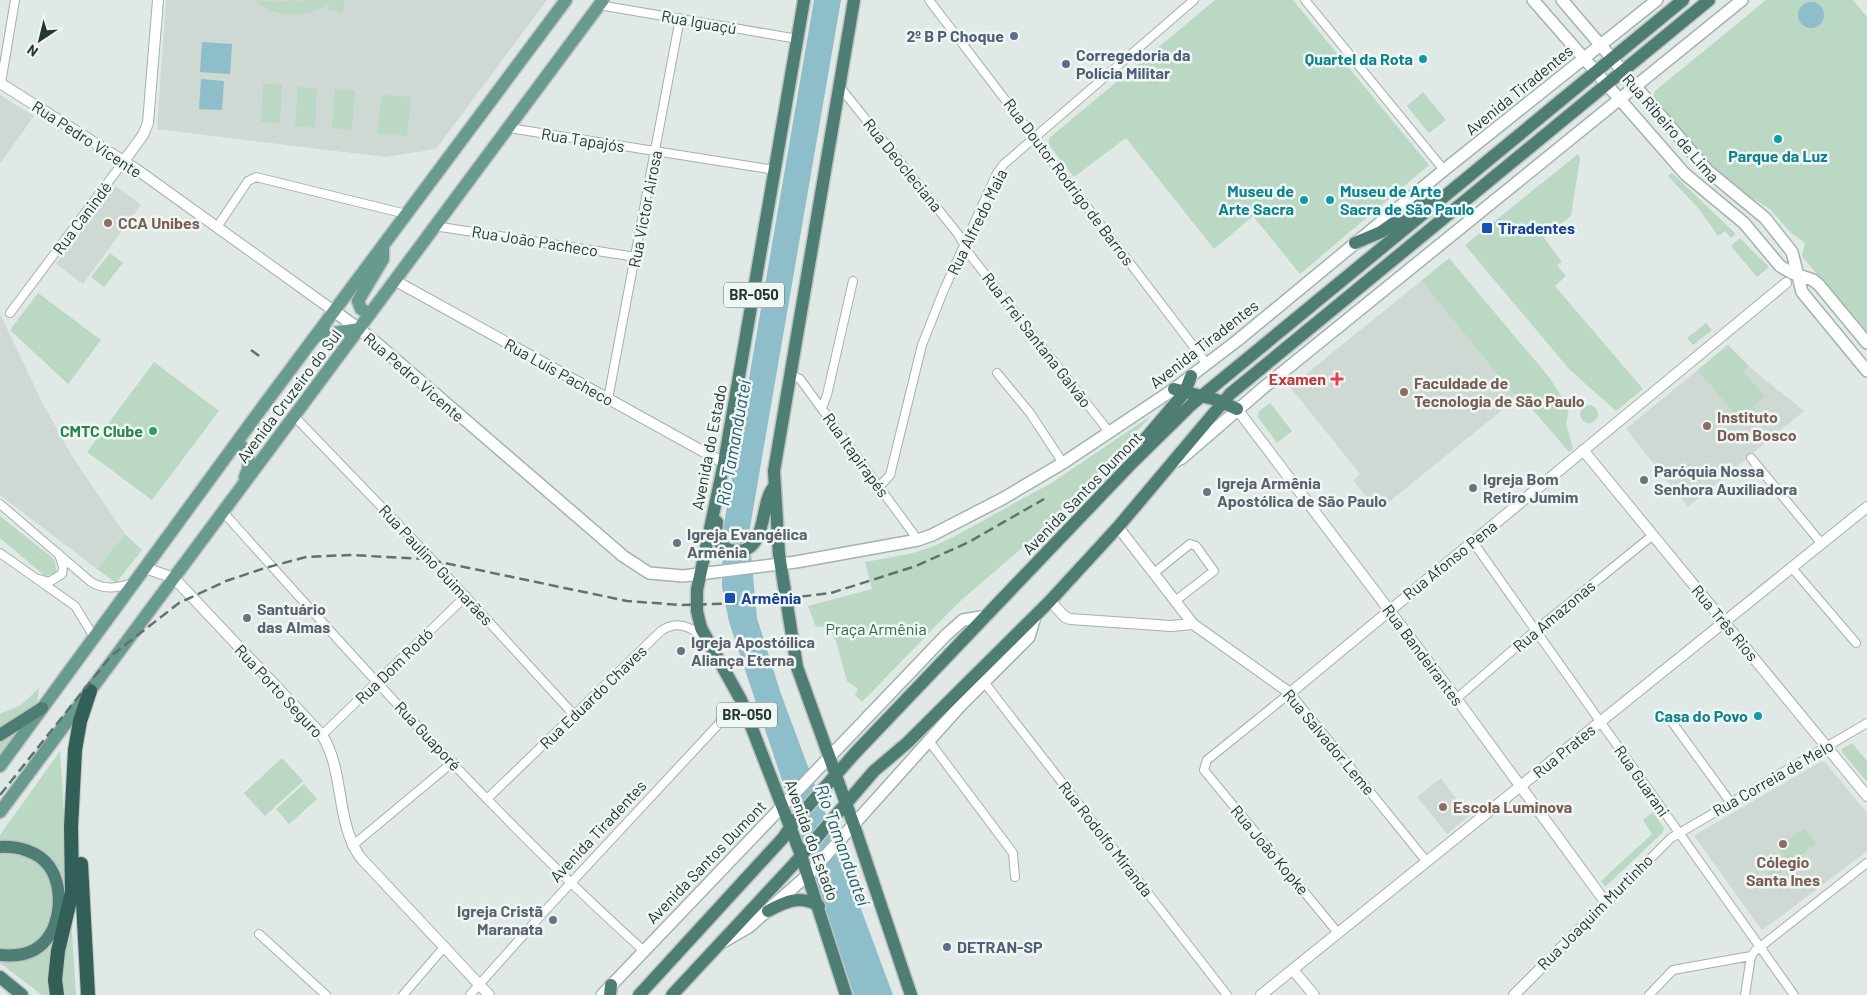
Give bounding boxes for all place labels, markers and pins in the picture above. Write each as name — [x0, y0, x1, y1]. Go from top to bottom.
place label: 2º B P Choque — [906, 26, 1004, 45]
marker: 2º B P Choque — [1008, 30, 1020, 42]
place label: Corregedoria da Polícia Militar — [1076, 45, 1190, 82]
place label: Quartel da Rota — [1305, 49, 1413, 68]
marker: Quartel da Rota — [1417, 53, 1429, 65]
marker: Corregedoria da Polícia Militar — [1060, 58, 1072, 70]
marker: Parque da Luz — [1772, 133, 1784, 145]
place label: Parque da Luz — [1728, 146, 1828, 165]
place label: Museu de Arte Sacra — [1218, 181, 1294, 218]
place label: Museu de Arte Sacra de São Paulo — [1340, 181, 1475, 218]
marker: Museu de Arte Sacra — [1298, 194, 1310, 206]
marker: Museu de Arte Sacra de São Paulo — [1324, 194, 1336, 206]
place label: CCA Unibes — [118, 213, 200, 232]
marker: CCA Unibes — [102, 217, 114, 229]
place label: Tiradentes — [1498, 218, 1575, 237]
marker: Tiradentes — [1480, 221, 1494, 235]
place label: Examen — [1269, 369, 1326, 388]
marker: Examen — [1330, 372, 1344, 386]
place label: Faculdade de Tecnologia de São Paulo — [1414, 373, 1585, 410]
marker: Faculdade de Tecnologia de São Paulo — [1398, 386, 1410, 398]
place label: Instituto Dom Bosco — [1717, 407, 1797, 444]
marker: Instituto Dom Bosco — [1701, 420, 1713, 432]
place label: CMTC Clube — [60, 421, 143, 440]
marker: CMTC Clube — [147, 425, 159, 437]
place label: Paróquia Nossa Senhora Auxiliadora — [1654, 461, 1797, 498]
place label: Igreja Bom Retiro Jumim — [1483, 469, 1578, 506]
place label: Igreja Armênia Apostólica de São Paulo — [1217, 473, 1387, 510]
marker: Paróquia Nossa Senhora Auxiliadora — [1638, 474, 1650, 486]
marker: Igreja Bom Retiro Jumim — [1467, 482, 1479, 494]
marker: Igreja Armênia Apostólica de São Paulo — [1201, 486, 1213, 498]
place label: Igreja Evangélica Armênia — [687, 524, 808, 561]
marker: Igreja Evangélica Armênia — [671, 537, 683, 549]
place label: Armênia — [741, 588, 801, 607]
marker: Armênia — [723, 591, 737, 605]
place label: Santuário das Almas — [257, 599, 330, 636]
marker: Santuário das Almas — [241, 612, 253, 624]
place label: Igreja Apostóilica Aliança Eterna — [691, 632, 815, 669]
marker: Igreja Apostóilica Aliança Eterna — [675, 645, 687, 657]
place label: Casa do Povo — [1655, 706, 1748, 725]
marker: Casa do Povo — [1752, 710, 1764, 722]
place label: Escola Luminova — [1453, 797, 1572, 816]
marker: Escola Luminova — [1437, 801, 1449, 813]
marker: Cólegio Santa Ines — [1777, 838, 1789, 850]
place label: Cólegio Santa Ines — [1746, 852, 1820, 889]
place label: Igreja Cristã Maranata — [457, 901, 543, 938]
marker: Igreja Cristã Maranata — [547, 914, 559, 926]
place label: DETRAN-SP — [957, 937, 1043, 956]
marker: DETRAN-SP — [941, 941, 953, 953]

